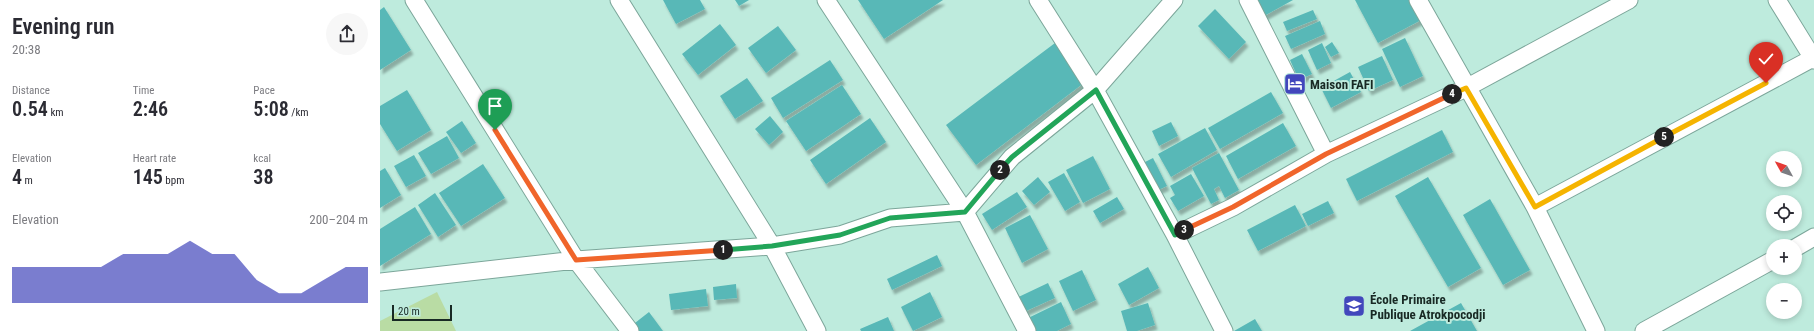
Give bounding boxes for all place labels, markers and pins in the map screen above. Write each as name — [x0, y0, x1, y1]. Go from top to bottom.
pin — [1749, 42, 1783, 83]
hotel icon: Maison FAFI — [1282, 71, 1308, 97]
place label: Maison FAFI — [1310, 77, 1373, 92]
pin: 4 — [1442, 84, 1462, 104]
pin — [478, 89, 512, 130]
pin: 5 — [1654, 127, 1674, 147]
pin: 2 — [990, 160, 1010, 180]
pin: 3 — [1174, 220, 1194, 240]
pin: 1 — [713, 240, 733, 260]
place label: École Primaire Publique Atrokpocodji — [1370, 292, 1486, 322]
school or university icon: École Primaire Publique Atrokpocodji — [1341, 293, 1367, 319]

